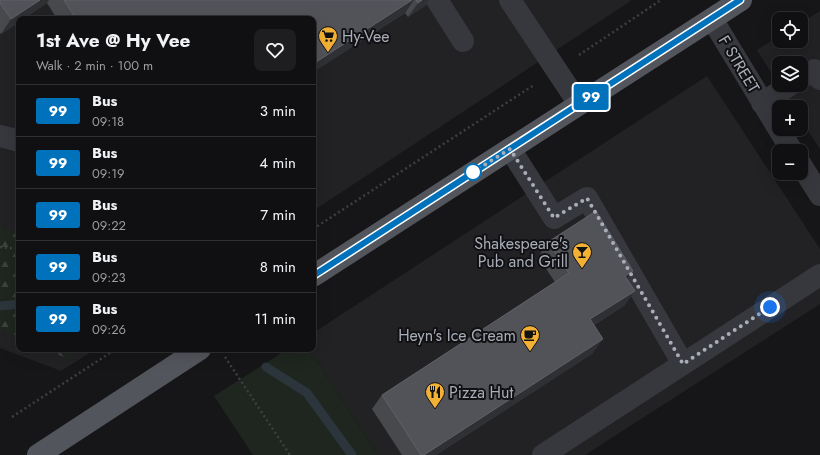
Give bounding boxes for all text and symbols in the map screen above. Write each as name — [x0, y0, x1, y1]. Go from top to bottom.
map controls — [772, 12, 808, 180]
button: locate — [772, 12, 808, 48]
supermarket icon: Hy-Vee — [317, 25, 339, 53]
place label: Hy-Vee — [342, 25, 390, 48]
text: 1st Ave @ Hy Vee — [36, 27, 191, 54]
button: heart — [254, 29, 296, 71]
street label: F STREET — [713, 31, 765, 97]
text: Walk · 2 min · 100 m — [36, 56, 153, 75]
button: layers — [772, 56, 808, 92]
line badge: 99 — [573, 84, 609, 110]
text: 99 — [582, 87, 600, 107]
text: Bus — [92, 90, 117, 112]
text: 3 min — [260, 100, 296, 122]
button: + — [772, 100, 808, 136]
text: 99 — [49, 101, 67, 121]
text: 09:18 — [92, 112, 124, 131]
text: Bus — [92, 142, 117, 164]
button: − — [772, 144, 808, 180]
text: 4 min — [259, 152, 296, 174]
text: 99 — [49, 153, 67, 173]
unlabelled marker — [464, 163, 482, 181]
text: 09:19 — [92, 164, 125, 183]
text: Bus — [92, 194, 117, 216]
text: 7 min — [260, 204, 296, 226]
text: 99 — [49, 205, 67, 225]
text: 09:22 — [92, 216, 126, 235]
place label: Shakespeare's Pub and Grill — [474, 232, 568, 273]
bar icon: Shakespeare's Pub and Grill — [571, 241, 593, 269]
text: Bus — [92, 246, 117, 268]
text: 8 min — [260, 256, 296, 278]
text: 99 — [49, 257, 67, 277]
text: 09:23 — [92, 268, 126, 287]
your location — [760, 297, 780, 317]
text: Bus — [92, 298, 117, 320]
text: 11 min — [255, 308, 296, 330]
text: 99 — [49, 309, 67, 329]
text: 09:26 — [92, 320, 126, 339]
place label: Heyn's Ice Cream — [398, 324, 516, 347]
cafe icon: Heyn's Ice Cream — [519, 324, 541, 352]
restaurant icon: Pizza Hut — [424, 381, 446, 409]
place label: Pizza Hut — [449, 381, 513, 404]

